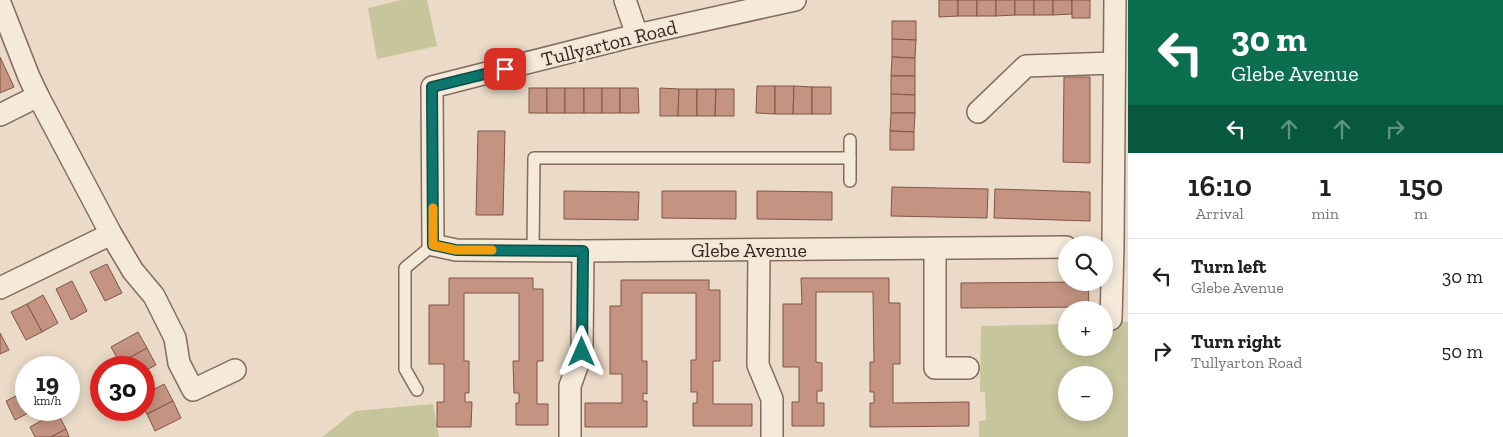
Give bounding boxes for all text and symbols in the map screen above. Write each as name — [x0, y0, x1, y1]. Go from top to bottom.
street label: Tullyarton Road — [539, 15, 679, 71]
text: 30 m — [1231, 18, 1307, 60]
icon: left — [1148, 20, 1213, 85]
pin — [484, 48, 526, 90]
icon: arrive — [491, 55, 519, 83]
text: Glebe Avenue — [1231, 60, 1359, 87]
icon: left — [1222, 115, 1250, 143]
icon: ahead — [1275, 115, 1303, 143]
icon: ahead — [1328, 115, 1356, 143]
icon: right — [1381, 115, 1409, 143]
text: 16:10 — [1188, 168, 1252, 204]
text: 1 — [1319, 168, 1331, 204]
text: 150 — [1399, 168, 1443, 204]
text: Arrival — [1196, 204, 1244, 223]
text: min — [1312, 204, 1339, 223]
text: m — [1414, 204, 1428, 223]
map controls — [1058, 236, 1113, 421]
button: search — [1058, 236, 1113, 291]
street label: Glebe Avenue — [691, 238, 807, 262]
text: Turn left — [1191, 255, 1266, 278]
icon: left — [1148, 262, 1176, 290]
text: 30 m — [1442, 265, 1483, 288]
text: Glebe Avenue — [1191, 278, 1284, 297]
button: + — [1058, 301, 1113, 356]
position arrow — [555, 325, 607, 377]
text: Turn right — [1191, 330, 1281, 353]
icon: right — [1148, 337, 1176, 365]
text: 50 m — [1442, 340, 1483, 363]
text: Tullyarton Road — [1191, 353, 1302, 372]
speed limit sign: 30 — [90, 356, 155, 421]
button: − — [1058, 366, 1113, 421]
text: 19 — [36, 367, 59, 397]
text: km/h — [34, 394, 61, 408]

